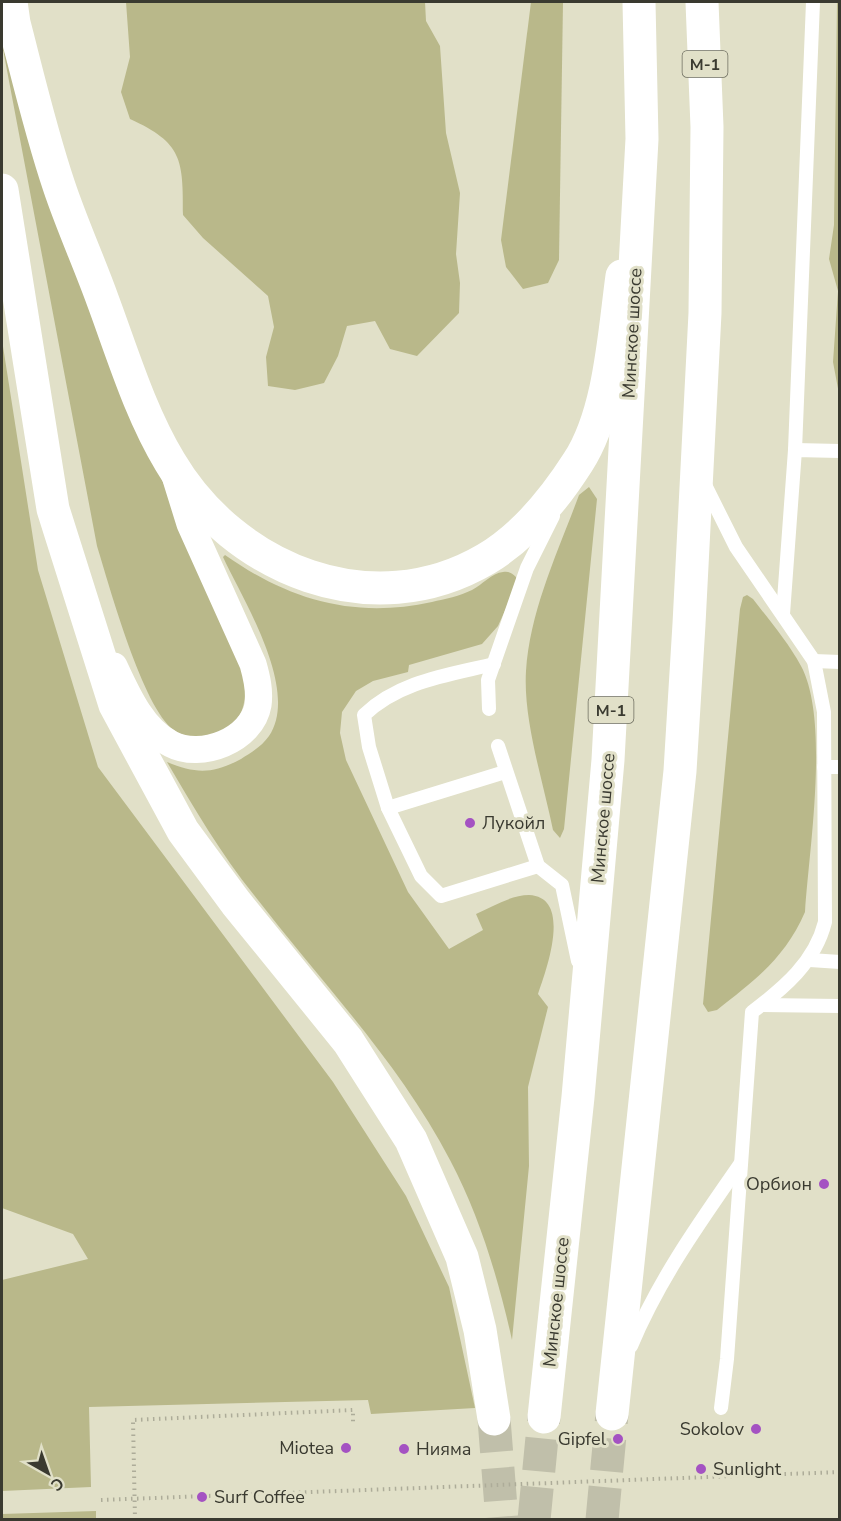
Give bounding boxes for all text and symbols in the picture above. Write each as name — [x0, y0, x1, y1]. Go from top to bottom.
road number: М-1 — [682, 51, 728, 77]
street label: Минское шоссе — [617, 267, 647, 399]
road number: М-1 — [588, 697, 634, 723]
street label: Минское шоссе — [585, 752, 621, 884]
place label: Лукойл — [482, 811, 545, 835]
marker: Лукойл — [463, 816, 477, 830]
place label: Орбион — [746, 1172, 812, 1196]
marker: Орбион — [817, 1177, 831, 1191]
street label: Минское шоссе — [537, 1236, 575, 1368]
place label: Sokolov — [680, 1417, 745, 1441]
marker: Sokolov — [749, 1422, 763, 1436]
place label: Gipfel — [558, 1427, 607, 1451]
marker: Gipfel — [611, 1432, 625, 1446]
place label: Miotea — [279, 1436, 334, 1460]
place label: Нияма — [416, 1437, 471, 1461]
marker: Miotea — [339, 1441, 353, 1455]
marker: Нияма — [397, 1442, 411, 1456]
north arrow — [18, 1443, 78, 1503]
place label: Sunlight — [713, 1457, 782, 1481]
marker: Sunlight — [694, 1462, 708, 1476]
text: С — [46, 1472, 68, 1496]
place label: Surf Coffee — [214, 1485, 305, 1509]
marker: Surf Coffee — [195, 1490, 209, 1504]

